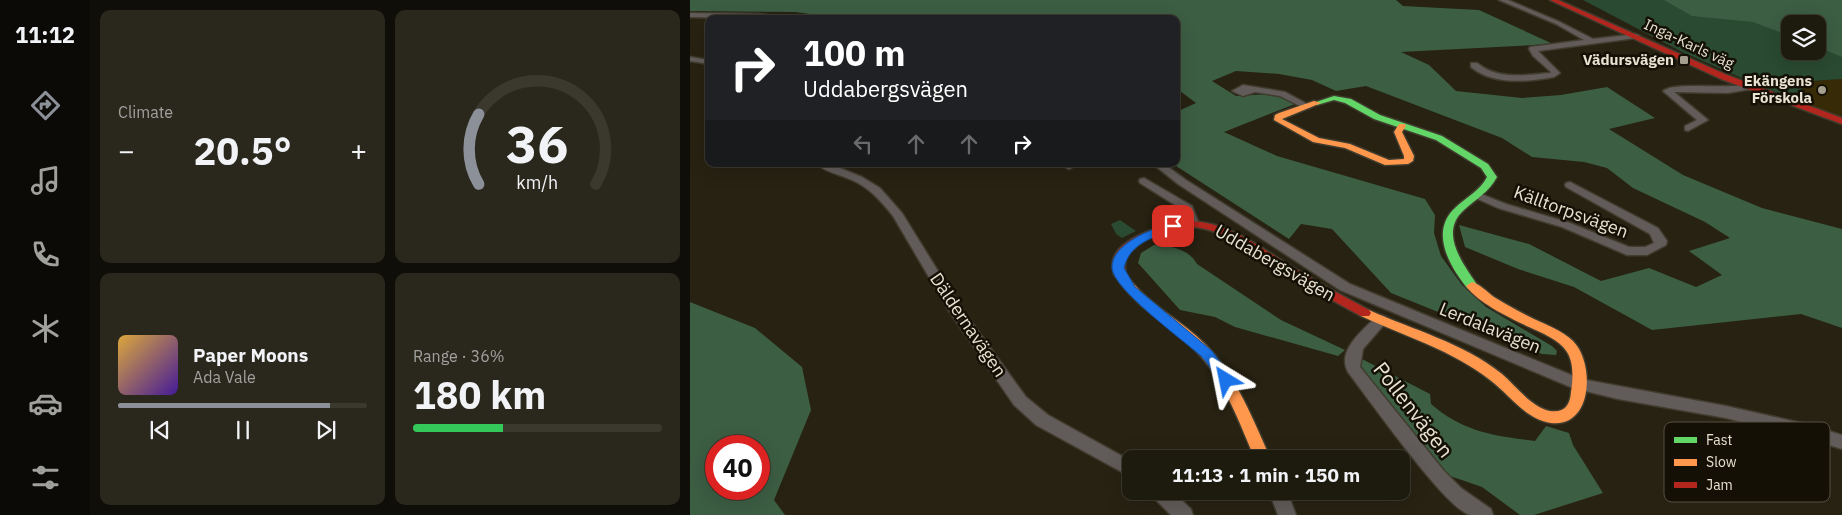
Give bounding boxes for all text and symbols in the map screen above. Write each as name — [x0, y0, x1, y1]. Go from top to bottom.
street label: Inga-Karls väg — [1641, 14, 1737, 73]
map controls — [1781, 15, 1826, 60]
button: layers — [1781, 15, 1826, 60]
text: 11:12 — [15, 20, 75, 49]
text: 100 m — [803, 30, 906, 76]
icon: right — [720, 35, 785, 100]
place label: Vädursvägen — [1583, 50, 1674, 69]
marker: Vädursvägen — [1678, 54, 1690, 66]
place label: Ekängens Förskola — [1744, 71, 1812, 107]
text: Uddabergsvägen — [803, 74, 968, 103]
marker: Ekängens Förskola — [1816, 84, 1828, 96]
icon: directions — [28, 88, 63, 123]
text: Climate — [118, 102, 173, 122]
text: 36 — [506, 110, 569, 177]
text: 20.5° — [193, 126, 292, 175]
icon: left — [849, 130, 877, 158]
icon: ahead — [902, 130, 930, 158]
icon: ahead — [955, 130, 983, 158]
icon: right — [1008, 130, 1036, 158]
text: − — [118, 132, 135, 169]
text: + — [350, 132, 367, 169]
icon: music — [28, 163, 63, 198]
text: km/h — [517, 171, 559, 194]
street label: Källtorpsvägen — [1511, 180, 1632, 243]
pin — [1152, 205, 1194, 247]
icon: arrive — [1159, 212, 1187, 240]
street label: Uddabergsvägen — [1211, 219, 1339, 306]
icon: phone — [28, 237, 63, 272]
street label: Däldernavägen — [925, 268, 1012, 381]
street label: Lerdalavägen — [1436, 297, 1544, 358]
icon: climate — [28, 311, 63, 346]
text: Paper Moons — [193, 343, 308, 367]
text: Range · 36% — [413, 346, 505, 366]
position arrow — [1199, 353, 1251, 405]
street label: Pollenvägen — [1368, 356, 1460, 463]
text: Ada Vale — [193, 367, 256, 387]
text: 180 km — [413, 370, 546, 419]
icon: car — [28, 386, 63, 421]
icon: previous — [146, 416, 174, 444]
icon: pause — [229, 416, 257, 444]
icon: next — [312, 416, 340, 444]
legend — [1664, 422, 1830, 502]
text: Fast — [1706, 431, 1732, 449]
speed limit sign: 40 — [705, 435, 770, 500]
text: Slow — [1706, 453, 1737, 471]
icon: filters — [28, 460, 63, 495]
text: 11:13 · 1 min · 150 m — [1172, 463, 1360, 487]
text: Jam — [1706, 476, 1733, 494]

